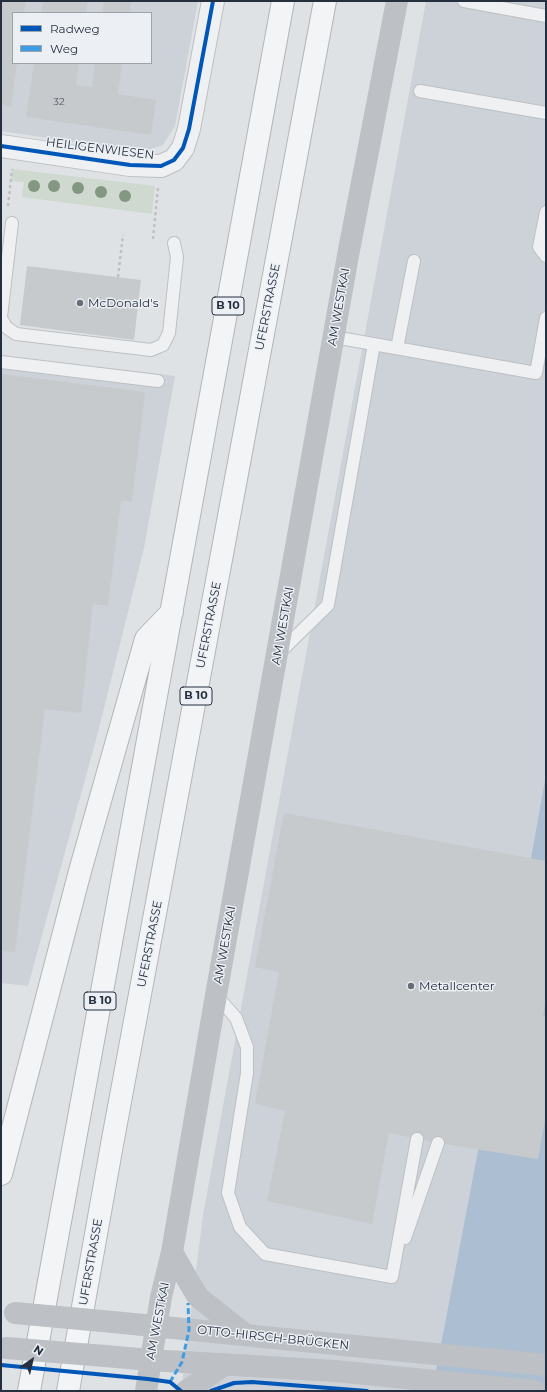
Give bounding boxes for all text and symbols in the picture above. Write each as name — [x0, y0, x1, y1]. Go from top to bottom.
legend — [12, 12, 152, 64]
text: Radweg — [50, 21, 100, 36]
text: Weg — [50, 41, 78, 56]
house number: 32 — [53, 96, 65, 108]
street label: HEILIGENWIESEN — [45, 135, 155, 163]
street label: UFERSTRASSE — [253, 262, 283, 352]
street label: AM WESTKAI — [325, 267, 353, 347]
place label: McDonald's — [88, 296, 158, 310]
road number: B 10 — [212, 297, 244, 315]
marker: McDonald's — [75, 298, 85, 308]
street label: UFERSTRASSE — [194, 580, 224, 670]
street label: AM WESTKAI — [269, 586, 297, 666]
road number: B 10 — [180, 687, 212, 705]
street label: UFERSTRASSE — [135, 899, 165, 989]
street label: AM WESTKAI — [211, 905, 239, 985]
place label: Metallcenter — [419, 979, 495, 993]
marker: Metallcenter — [406, 981, 416, 991]
road number: B 10 — [84, 992, 116, 1010]
street label: UFERSTRASSE — [76, 1217, 106, 1307]
street label: AM WESTKAI — [143, 1281, 173, 1361]
street label: OTTO-HIRSCH-BRÜCKEN — [196, 1323, 350, 1353]
north arrow — [12, 1340, 52, 1380]
text: N — [31, 1342, 46, 1358]

